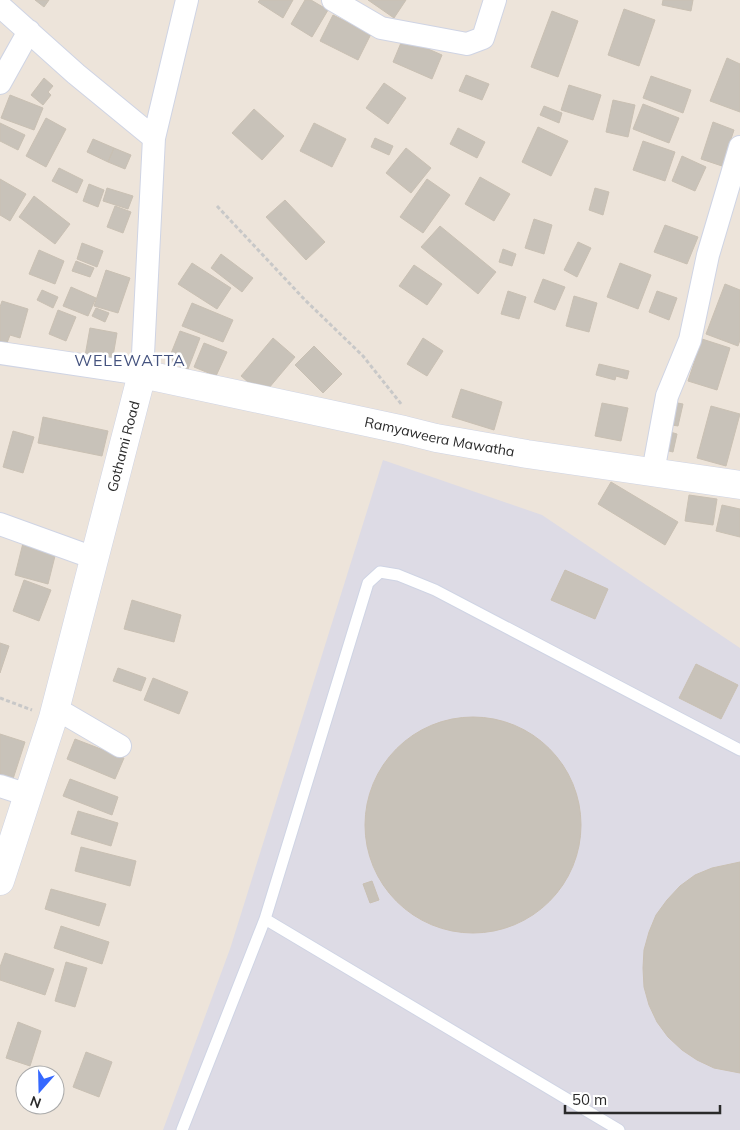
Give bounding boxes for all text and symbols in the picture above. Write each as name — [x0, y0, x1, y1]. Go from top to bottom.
district label: WELEWATTA — [74, 350, 186, 370]
street label: Gothami Road — [103, 399, 144, 494]
street label: Ramyaweera Mawatha — [363, 413, 516, 461]
north arrow — [15, 1065, 65, 1115]
scale bar — [565, 1082, 720, 1114]
text: 50 m — [572, 1090, 607, 1109]
text: N — [28, 1092, 44, 1112]

